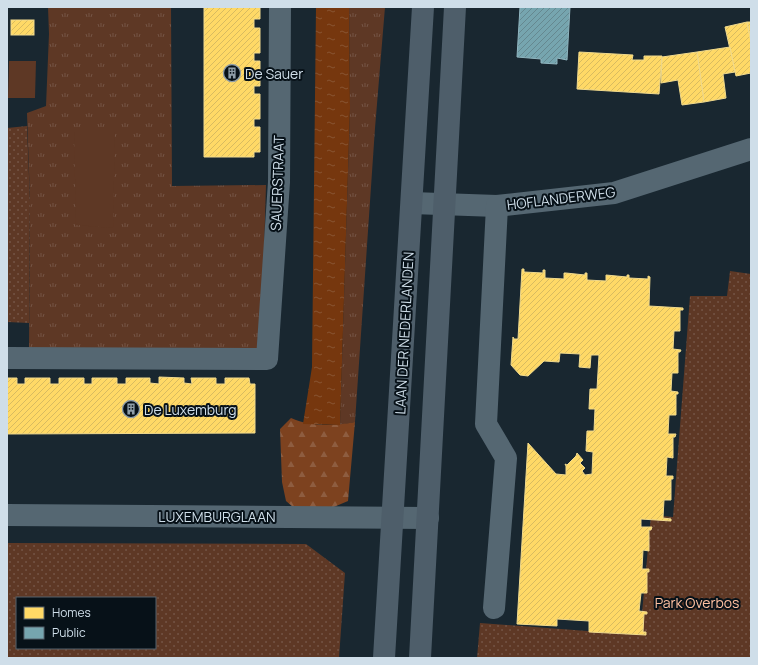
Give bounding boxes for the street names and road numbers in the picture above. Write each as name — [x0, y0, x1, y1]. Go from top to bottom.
street label: SAUERSTRAAT — [266, 134, 288, 231]
street label: HOFLANDERWEG — [506, 182, 616, 214]
street label: LAAN DER NEDERLANDEN — [390, 251, 418, 415]
street label: LUXEMBURGLAAN — [158, 507, 276, 526]

